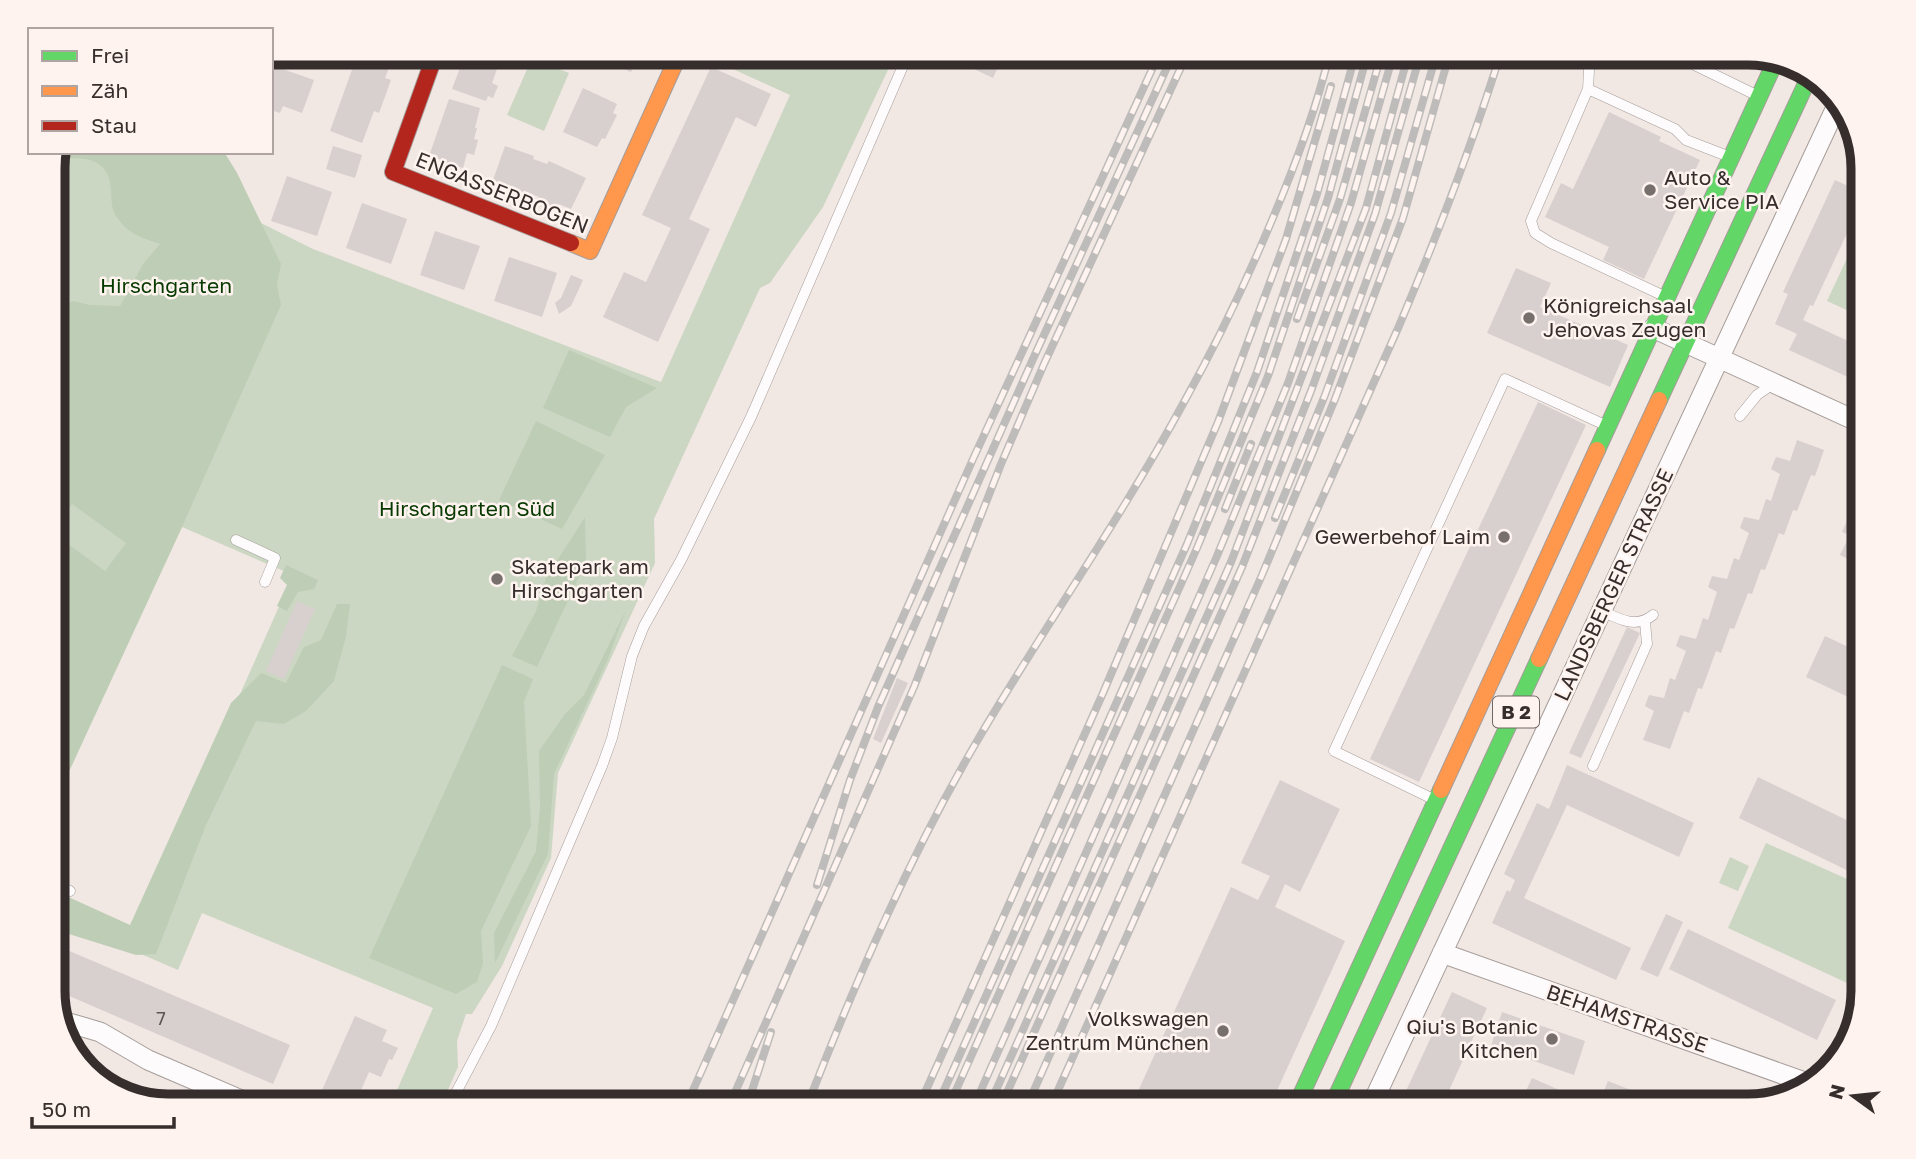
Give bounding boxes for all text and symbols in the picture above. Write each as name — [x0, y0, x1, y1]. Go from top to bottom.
legend — [28, 28, 273, 154]
text: Frei — [91, 42, 129, 68]
text: Zäh — [91, 77, 128, 103]
text: Stau — [91, 112, 137, 138]
street label: ENGASSERBOGEN — [412, 146, 593, 239]
place label: Auto & Service PIA — [1664, 164, 1779, 214]
marker: Auto & Service PIA — [1642, 182, 1658, 198]
park label: Hirschgarten — [100, 272, 232, 298]
place label: Königreichsaal Jehovas Zeugen — [1543, 292, 1706, 342]
marker: Königreichsaal Jehovas Zeugen — [1521, 310, 1537, 326]
street label: LANDSBERGER STRASSE — [1548, 464, 1678, 705]
park label: Hirschgarten Süd — [379, 495, 555, 521]
place label: Gewerbehof Laim — [1314, 523, 1490, 549]
marker: Gewerbehof Laim — [1496, 529, 1512, 545]
place label: Skatepark am Hirschgarten — [511, 553, 649, 603]
marker: Skatepark am Hirschgarten — [489, 571, 505, 587]
road number: B 2 — [1493, 696, 1539, 727]
street label: BEHAMSTRASSE — [1543, 978, 1711, 1058]
place label: Volkswagen Zentrum München — [1026, 1005, 1209, 1055]
house number: 7 — [156, 1007, 166, 1029]
place label: Qiu's Botanic Kitchen — [1406, 1013, 1538, 1063]
marker: Volkswagen Zentrum München — [1215, 1023, 1231, 1039]
marker: Qiu's Botanic Kitchen — [1544, 1031, 1560, 1047]
north arrow — [1818, 1061, 1888, 1131]
text: N — [1823, 1082, 1849, 1101]
scale bar — [32, 1086, 173, 1130]
text: 50 m — [42, 1096, 91, 1122]

